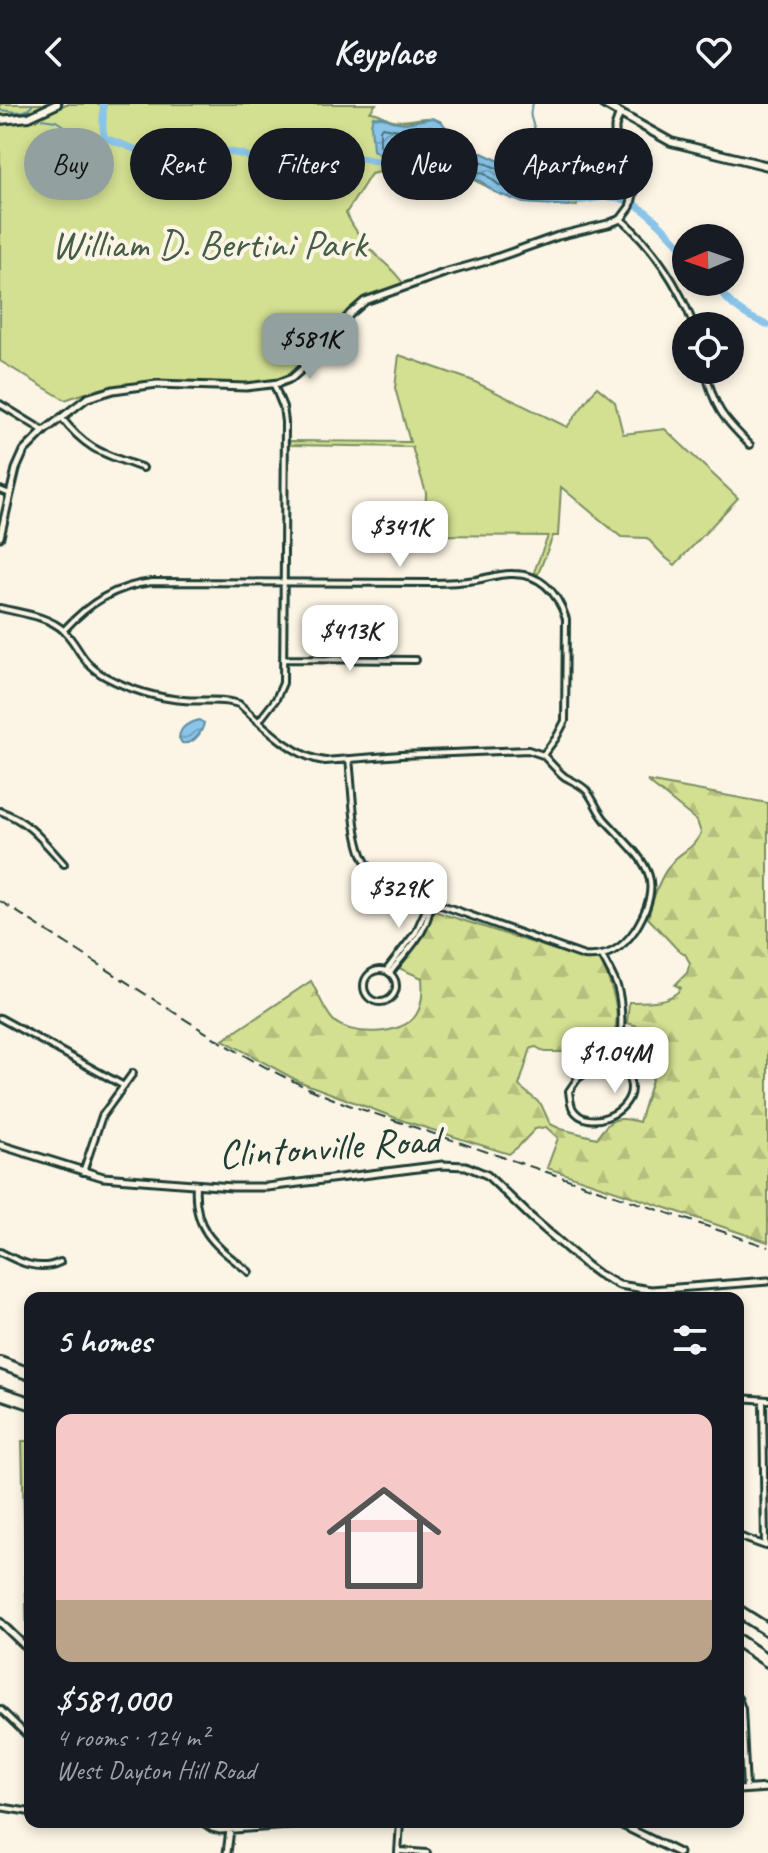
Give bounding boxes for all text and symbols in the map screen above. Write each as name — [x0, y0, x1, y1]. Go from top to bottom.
text: Keyplace — [333, 29, 435, 75]
icon: back — [32, 30, 76, 74]
icon: heart — [692, 30, 736, 74]
chip: Buy — [24, 128, 114, 200]
chip: Rent — [130, 128, 232, 200]
chip: Filters — [248, 128, 365, 200]
chip: New — [381, 128, 478, 200]
chip: Apartment — [494, 128, 653, 200]
park label: William D. Bertini Park — [51, 219, 369, 269]
north arrow — [672, 224, 744, 296]
map controls — [672, 224, 744, 384]
button: locate — [672, 312, 744, 384]
pin: $581K — [254, 313, 366, 381]
text: $581K — [280, 322, 340, 355]
pin: $341K — [344, 501, 456, 569]
text: $341K — [370, 510, 430, 543]
pin: $413K — [294, 605, 406, 673]
text: $413K — [320, 614, 380, 647]
pin: $329K — [343, 862, 455, 930]
text: $329K — [369, 871, 429, 904]
pin: $1.04M — [550, 1027, 680, 1095]
text: $1.04M — [580, 1036, 650, 1069]
street label: Clintonville Road — [217, 1114, 447, 1180]
icon: filters — [668, 1318, 712, 1362]
text: 5 homes — [56, 1319, 151, 1362]
icon: home — [312, 1466, 456, 1610]
text: $581,000 — [56, 1678, 169, 1721]
text: 4 rooms · 124 m² — [56, 1721, 208, 1754]
text: West Dayton Hill Road — [56, 1754, 255, 1787]

